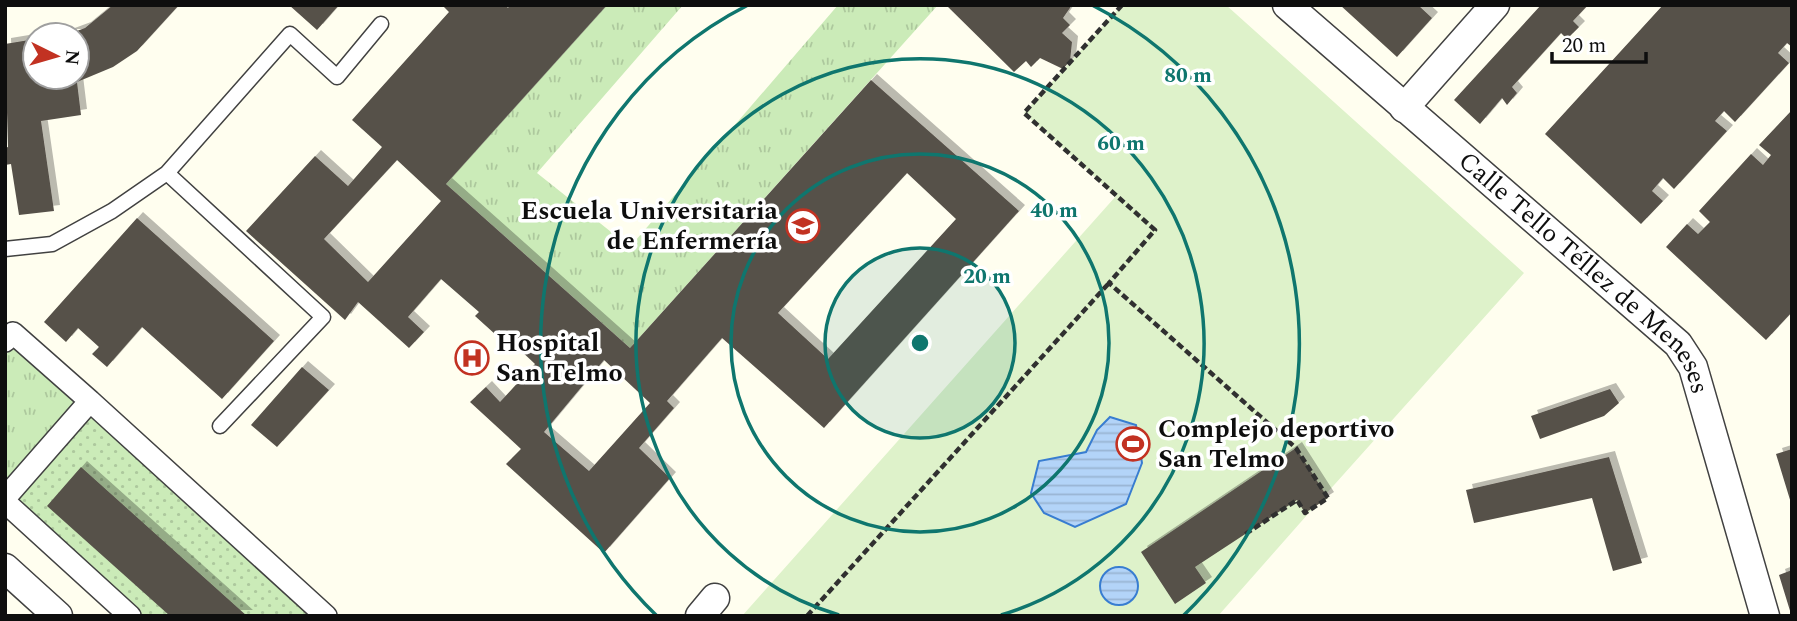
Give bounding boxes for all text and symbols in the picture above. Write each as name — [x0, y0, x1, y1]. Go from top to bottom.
north arrow — [21, 21, 91, 91]
scale bar — [1552, 21, 1646, 65]
text: 20 m — [1562, 30, 1606, 62]
text: N — [56, 48, 87, 66]
text: 80 m — [1164, 60, 1212, 92]
text: 60 m — [1097, 128, 1145, 160]
street label: Calle Tello Téllez de Meneses — [1449, 142, 1720, 399]
place label: Escuela Universitaria de Enfermería — [520, 191, 779, 261]
text: 40 m — [1030, 195, 1078, 227]
school or university icon: Escuela Universitaria de Enfermería — [784, 207, 822, 245]
text: 20 m — [963, 261, 1011, 293]
place label: Hospital San Telmo — [496, 323, 623, 393]
centre of rings — [908, 331, 932, 355]
hospital icon: Hospital San Telmo — [453, 339, 491, 377]
place label: Complejo deportivo San Telmo — [1158, 409, 1395, 479]
sports icon: Complejo deportivo San Telmo — [1114, 425, 1152, 463]

